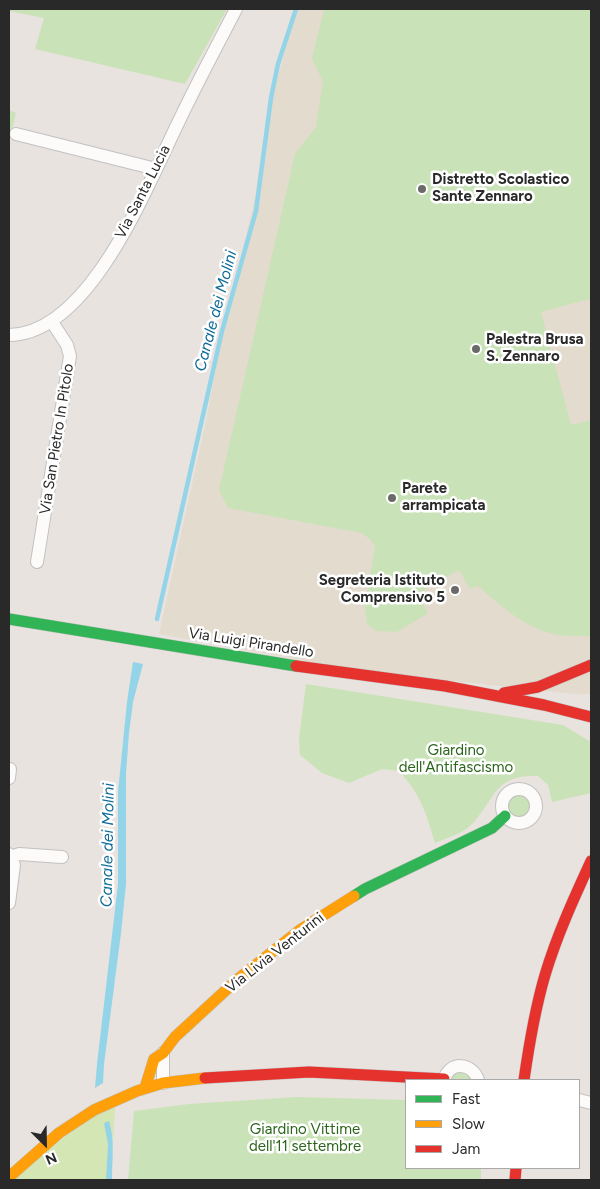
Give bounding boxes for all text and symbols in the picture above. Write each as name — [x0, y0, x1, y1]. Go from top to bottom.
street label: Via Santa Lucia — [112, 142, 174, 242]
place label: Distretto Scolastico Sante Zennaro — [432, 171, 569, 206]
marker: Distretto Scolastico Sante Zennaro — [416, 183, 428, 195]
water label: Canale dei Molini — [191, 249, 241, 373]
place label: Palestra Brusa S. Zennaro — [486, 331, 584, 366]
marker: Palestra Brusa S. Zennaro — [470, 343, 482, 355]
street label: Via San Pietro In Pitolo — [36, 362, 78, 516]
place label: Parete arrampicata — [402, 480, 485, 515]
marker: Parete arrampicata — [386, 492, 398, 504]
place label: Segreteria Istituto Comprensivo 5 — [319, 572, 445, 607]
marker: Segreteria Istituto Comprensivo 5 — [449, 584, 461, 596]
street label: Via Luigi Pirandello — [187, 624, 315, 662]
park label: Giardino dell'Antifascismo — [399, 742, 513, 777]
water label: Canale dei Molini — [97, 783, 119, 907]
street label: Via Livia Venturini — [222, 909, 328, 997]
legend — [405, 1079, 580, 1169]
text: Fast — [452, 1090, 480, 1108]
text: Slow — [452, 1115, 485, 1133]
north arrow — [20, 1119, 70, 1169]
park label: Giardino Vittime dell'11 settembre — [249, 1121, 361, 1156]
text: Jam — [452, 1140, 480, 1158]
text: N — [43, 1148, 59, 1168]

